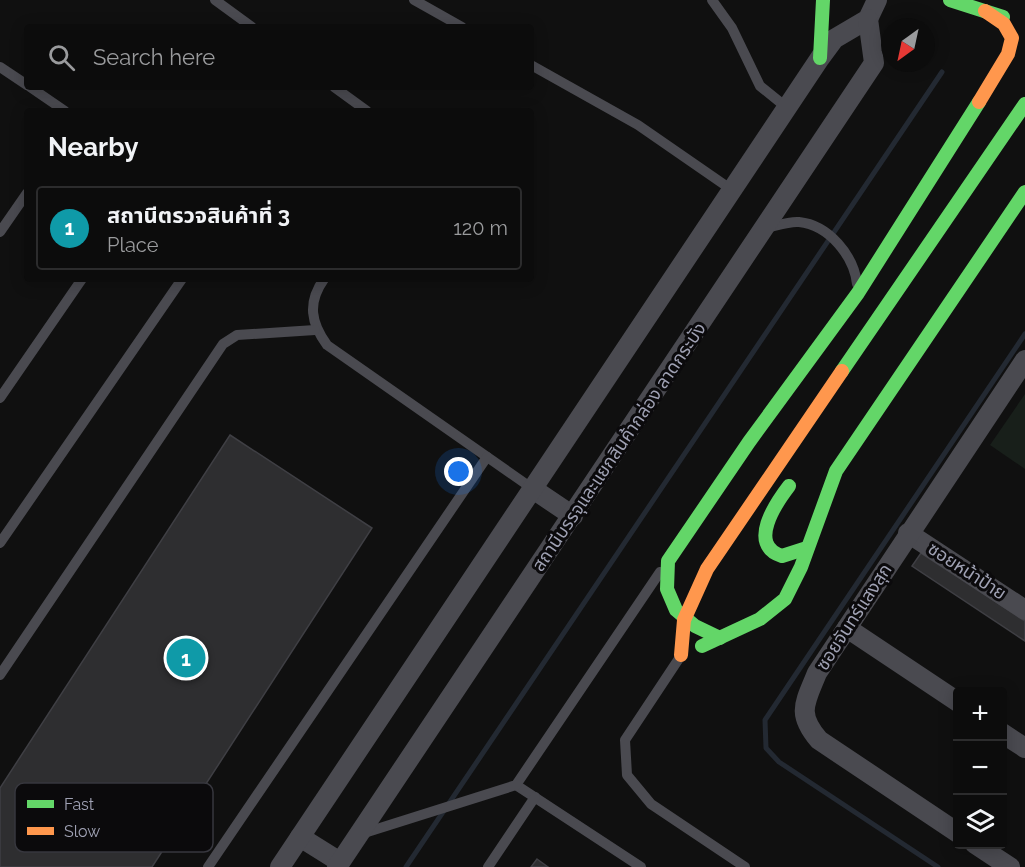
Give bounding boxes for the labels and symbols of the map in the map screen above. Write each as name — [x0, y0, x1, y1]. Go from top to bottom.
north arrow — [881, 18, 935, 72]
street label: สถานีบรรจุและแยกสินค้ากล่อง ลาดกระบัง — [527, 318, 711, 576]
your location — [444, 457, 473, 486]
street label: ซอยหน้าป้าย — [924, 538, 1010, 604]
street label: ซอยจันทร์แสงสุก — [811, 560, 897, 674]
pin: 1 — [166, 636, 206, 680]
legend — [15, 783, 213, 852]
text: Fast — [64, 795, 95, 814]
text: Slow — [64, 822, 100, 841]

